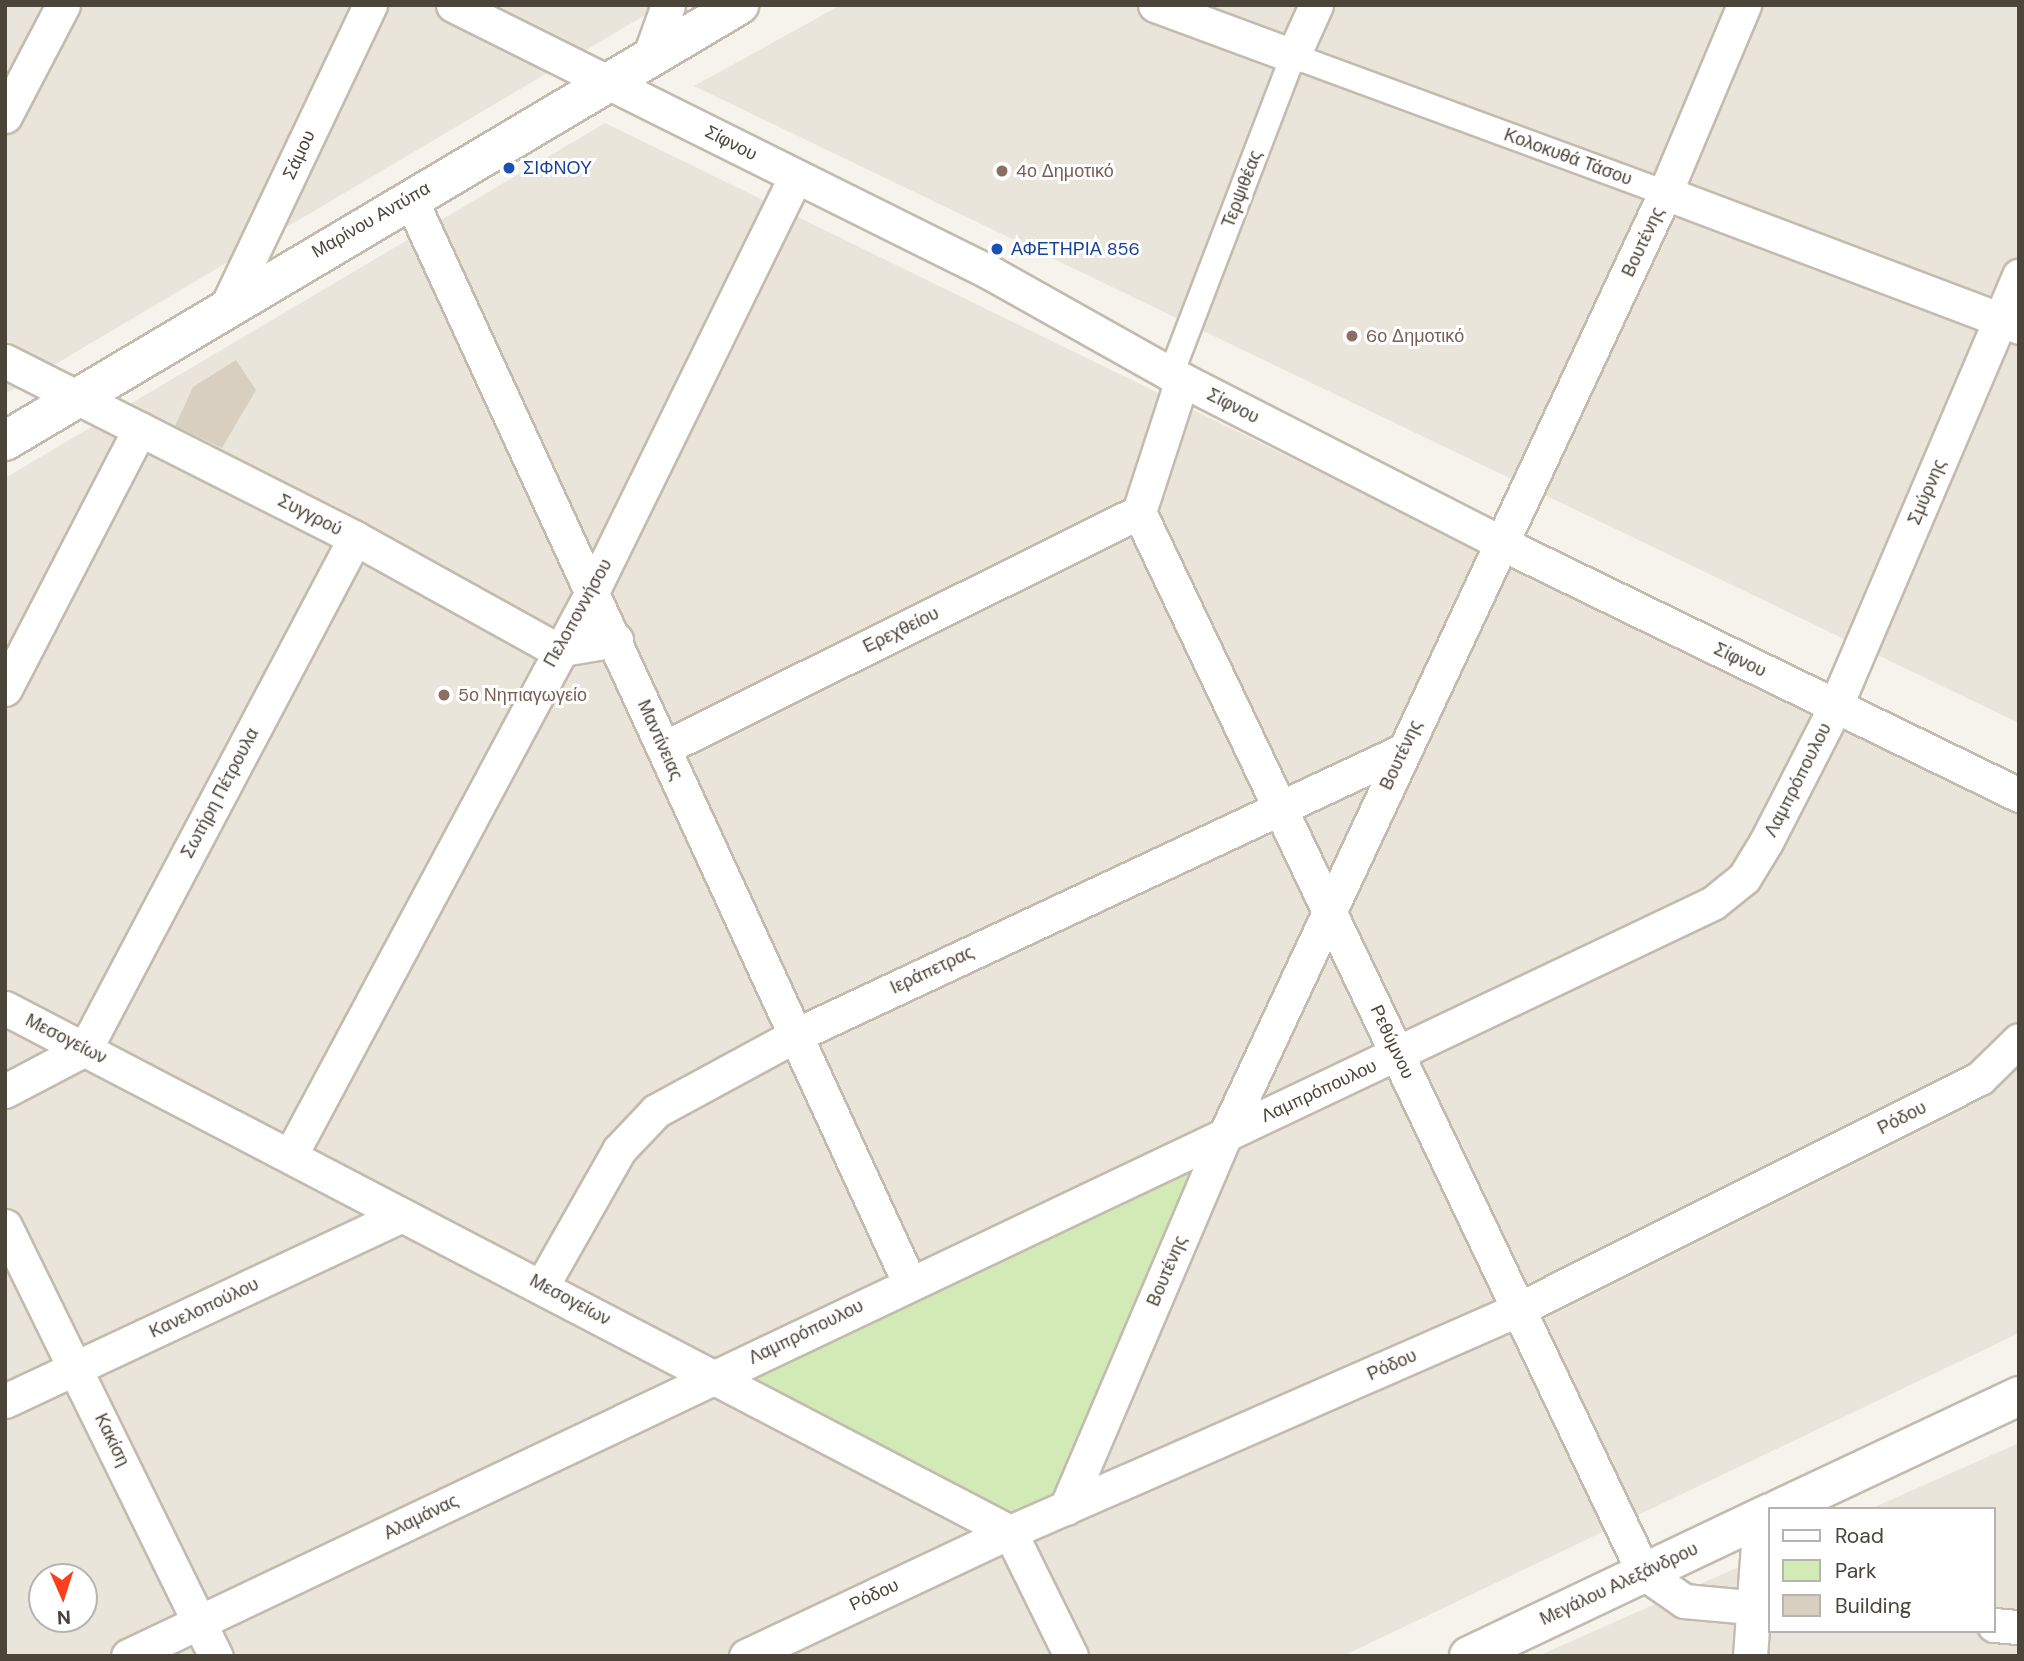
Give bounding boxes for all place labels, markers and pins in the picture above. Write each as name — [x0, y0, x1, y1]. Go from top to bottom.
place label: ΣΙΦΝΟΥ — [523, 157, 592, 179]
marker: ΣΙΦΝΟΥ — [501, 160, 517, 176]
place label: 4ο Δημοτικό — [1016, 160, 1114, 182]
marker: 4ο Δημοτικό — [994, 163, 1010, 179]
place label: ΑΦΕΤΗΡΙΑ 856 — [1011, 238, 1140, 260]
marker: ΑΦΕΤΗΡΙΑ 856 — [989, 241, 1005, 257]
place label: 6ο Δημοτικό — [1366, 325, 1464, 347]
marker: 6ο Δημοτικό — [1344, 328, 1360, 344]
place label: 5ο Νηπιαγωγείο — [458, 684, 587, 706]
marker: 5ο Νηπιαγωγείο — [436, 687, 452, 703]

